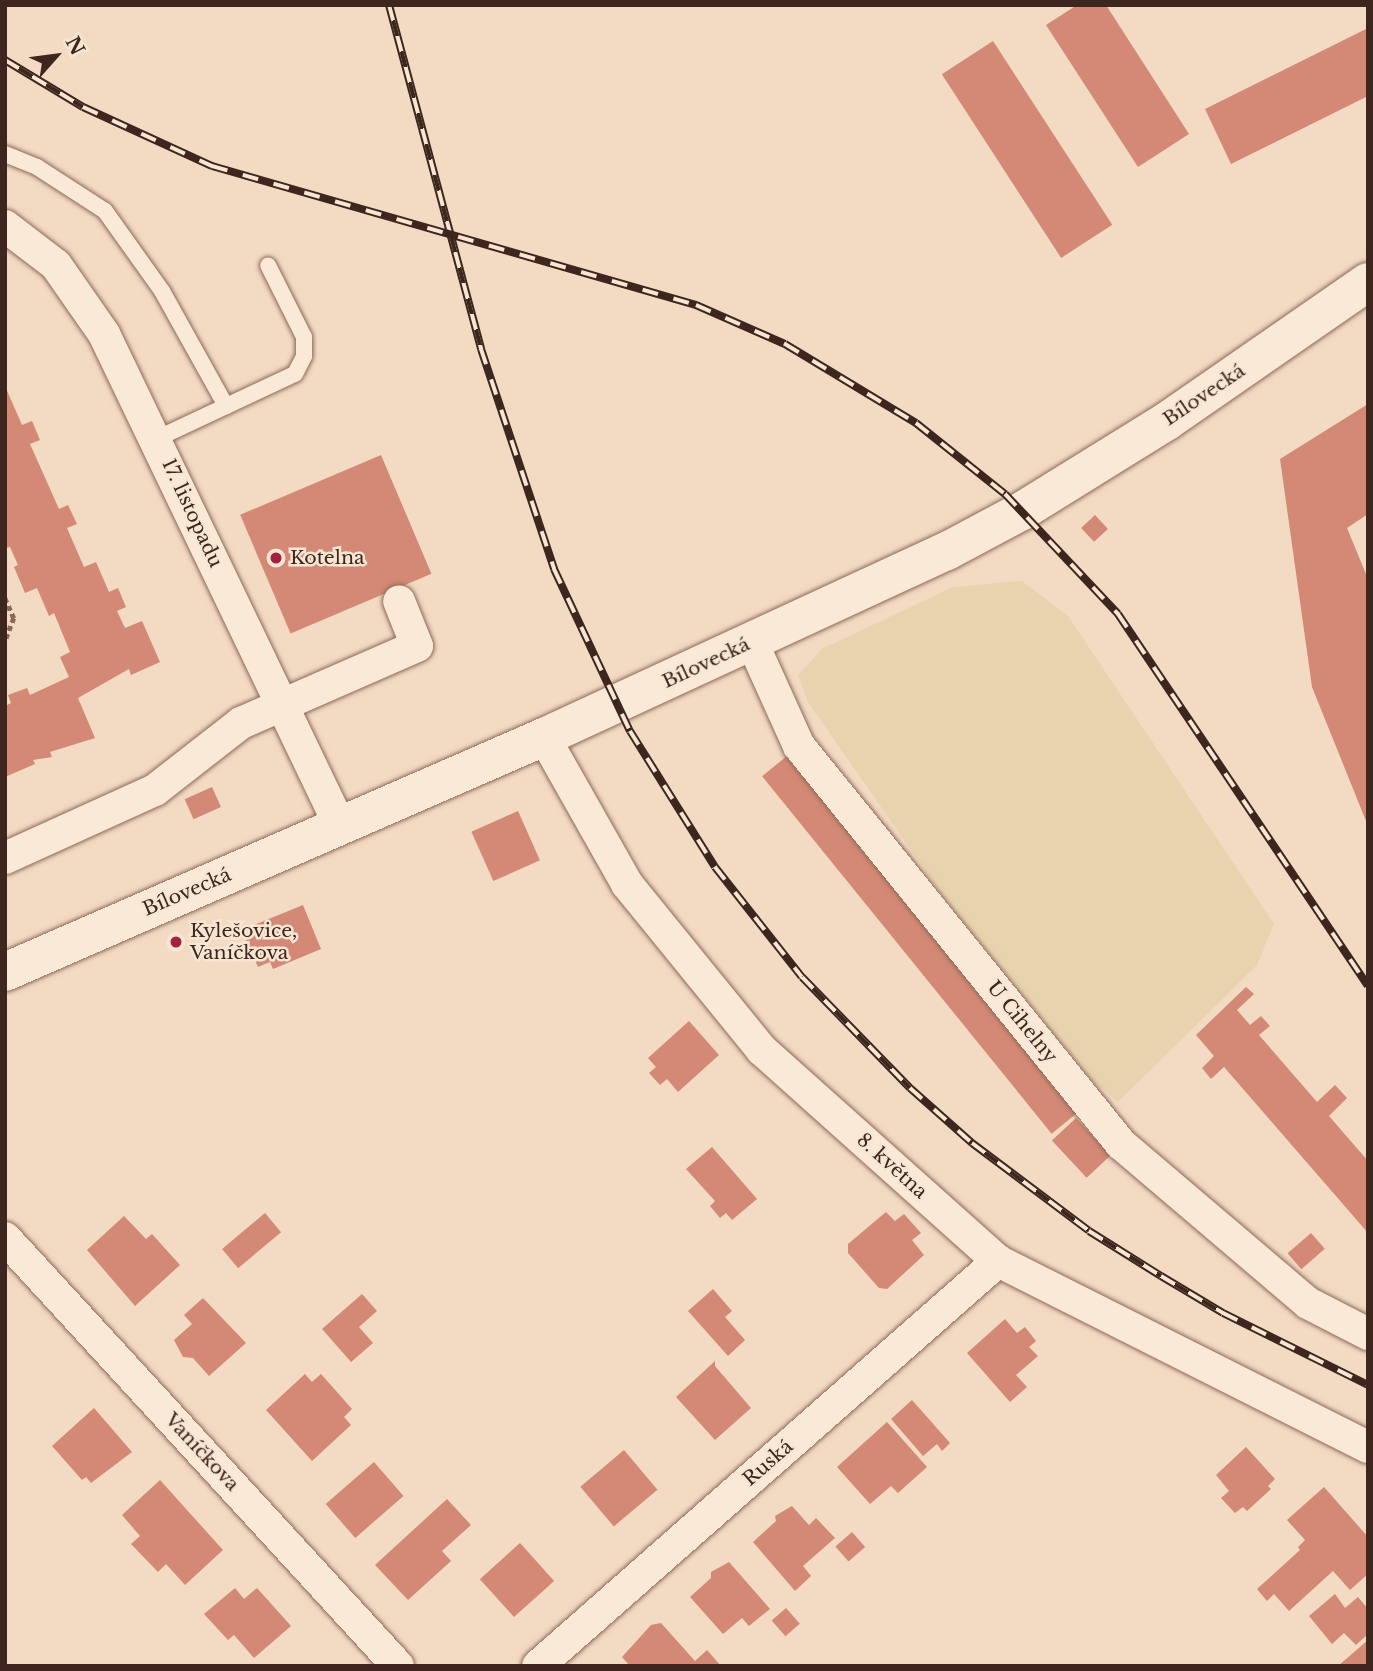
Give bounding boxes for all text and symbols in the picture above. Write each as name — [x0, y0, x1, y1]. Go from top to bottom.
north arrow — [21, 21, 91, 91]
text: N — [61, 33, 89, 59]
street label: Bílovecká — [1159, 359, 1249, 431]
street label: 17. listopadu — [157, 455, 227, 571]
place label: Kotelna — [290, 547, 365, 569]
marker: Kotelna — [268, 550, 284, 566]
street label: Bílovecká — [659, 633, 753, 693]
street label: Bílovecká — [139, 863, 235, 921]
place label: Kylešovice, Vaníčkova — [190, 920, 297, 964]
marker: Kylešovice, Vaníčkova — [168, 934, 184, 950]
street label: U Cihelny — [982, 977, 1062, 1067]
street label: 8. května — [852, 1129, 932, 1203]
street label: Vaníčkova — [160, 1408, 244, 1496]
street label: Ruská — [738, 1435, 798, 1491]

